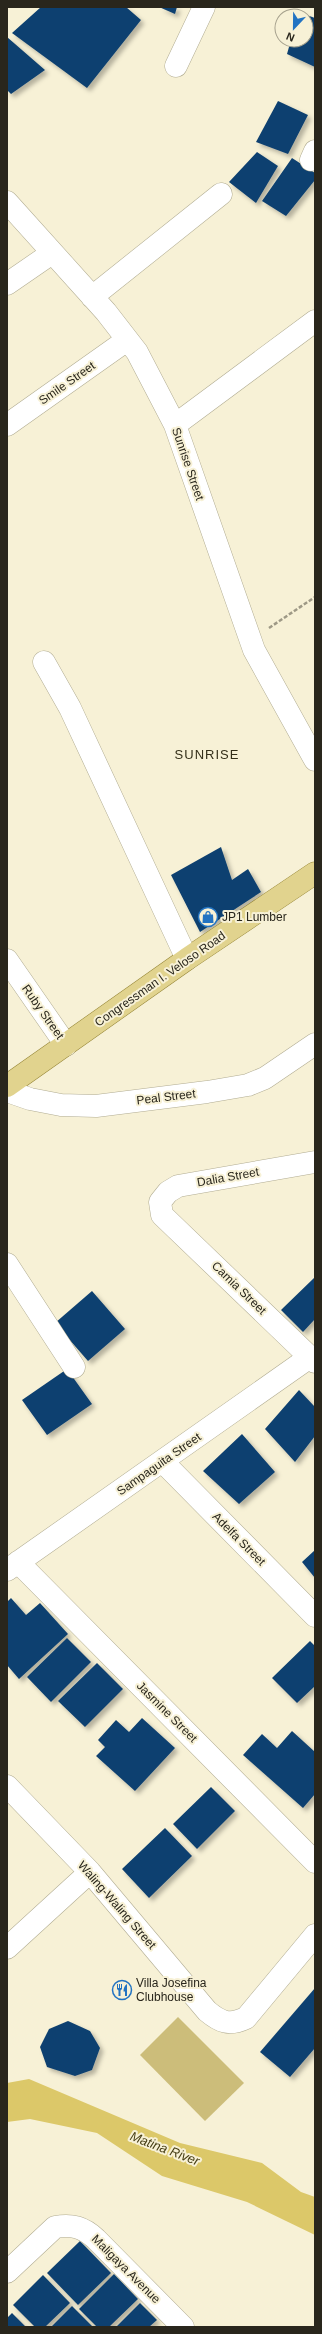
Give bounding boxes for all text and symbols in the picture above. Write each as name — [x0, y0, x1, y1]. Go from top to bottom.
north arrow — [274, 8, 314, 48]
text: N — [284, 30, 296, 44]
street label: Smile Street — [36, 358, 98, 407]
street label: Sunrise Street — [169, 426, 207, 503]
district label: SUNRISE — [175, 747, 239, 762]
shop icon: JP1 Lumber — [197, 906, 219, 928]
place label: JP1 Lumber — [222, 910, 287, 924]
street label: Congressman I. Veloso Road — [92, 929, 228, 1029]
street label: Ruby Street — [19, 982, 67, 1043]
street label: Peal Street — [136, 1086, 197, 1108]
street label: Dalia Street — [196, 1165, 261, 1189]
street label: Camia Street — [209, 1259, 270, 1318]
street label: Sampaguita Street — [114, 1429, 204, 1498]
street label: Adelfa Street — [210, 1510, 269, 1569]
street label: Jasmine Street — [134, 1679, 201, 1746]
street label: Waling-Waling Street — [75, 1858, 159, 1952]
place label: Villa Josefina Clubhouse — [136, 1976, 207, 2004]
restaurant icon: Villa Josefina Clubhouse — [111, 1979, 133, 2001]
water label: Matina River — [128, 2128, 202, 2169]
street label: Maligaya Avenue — [89, 2232, 163, 2306]

